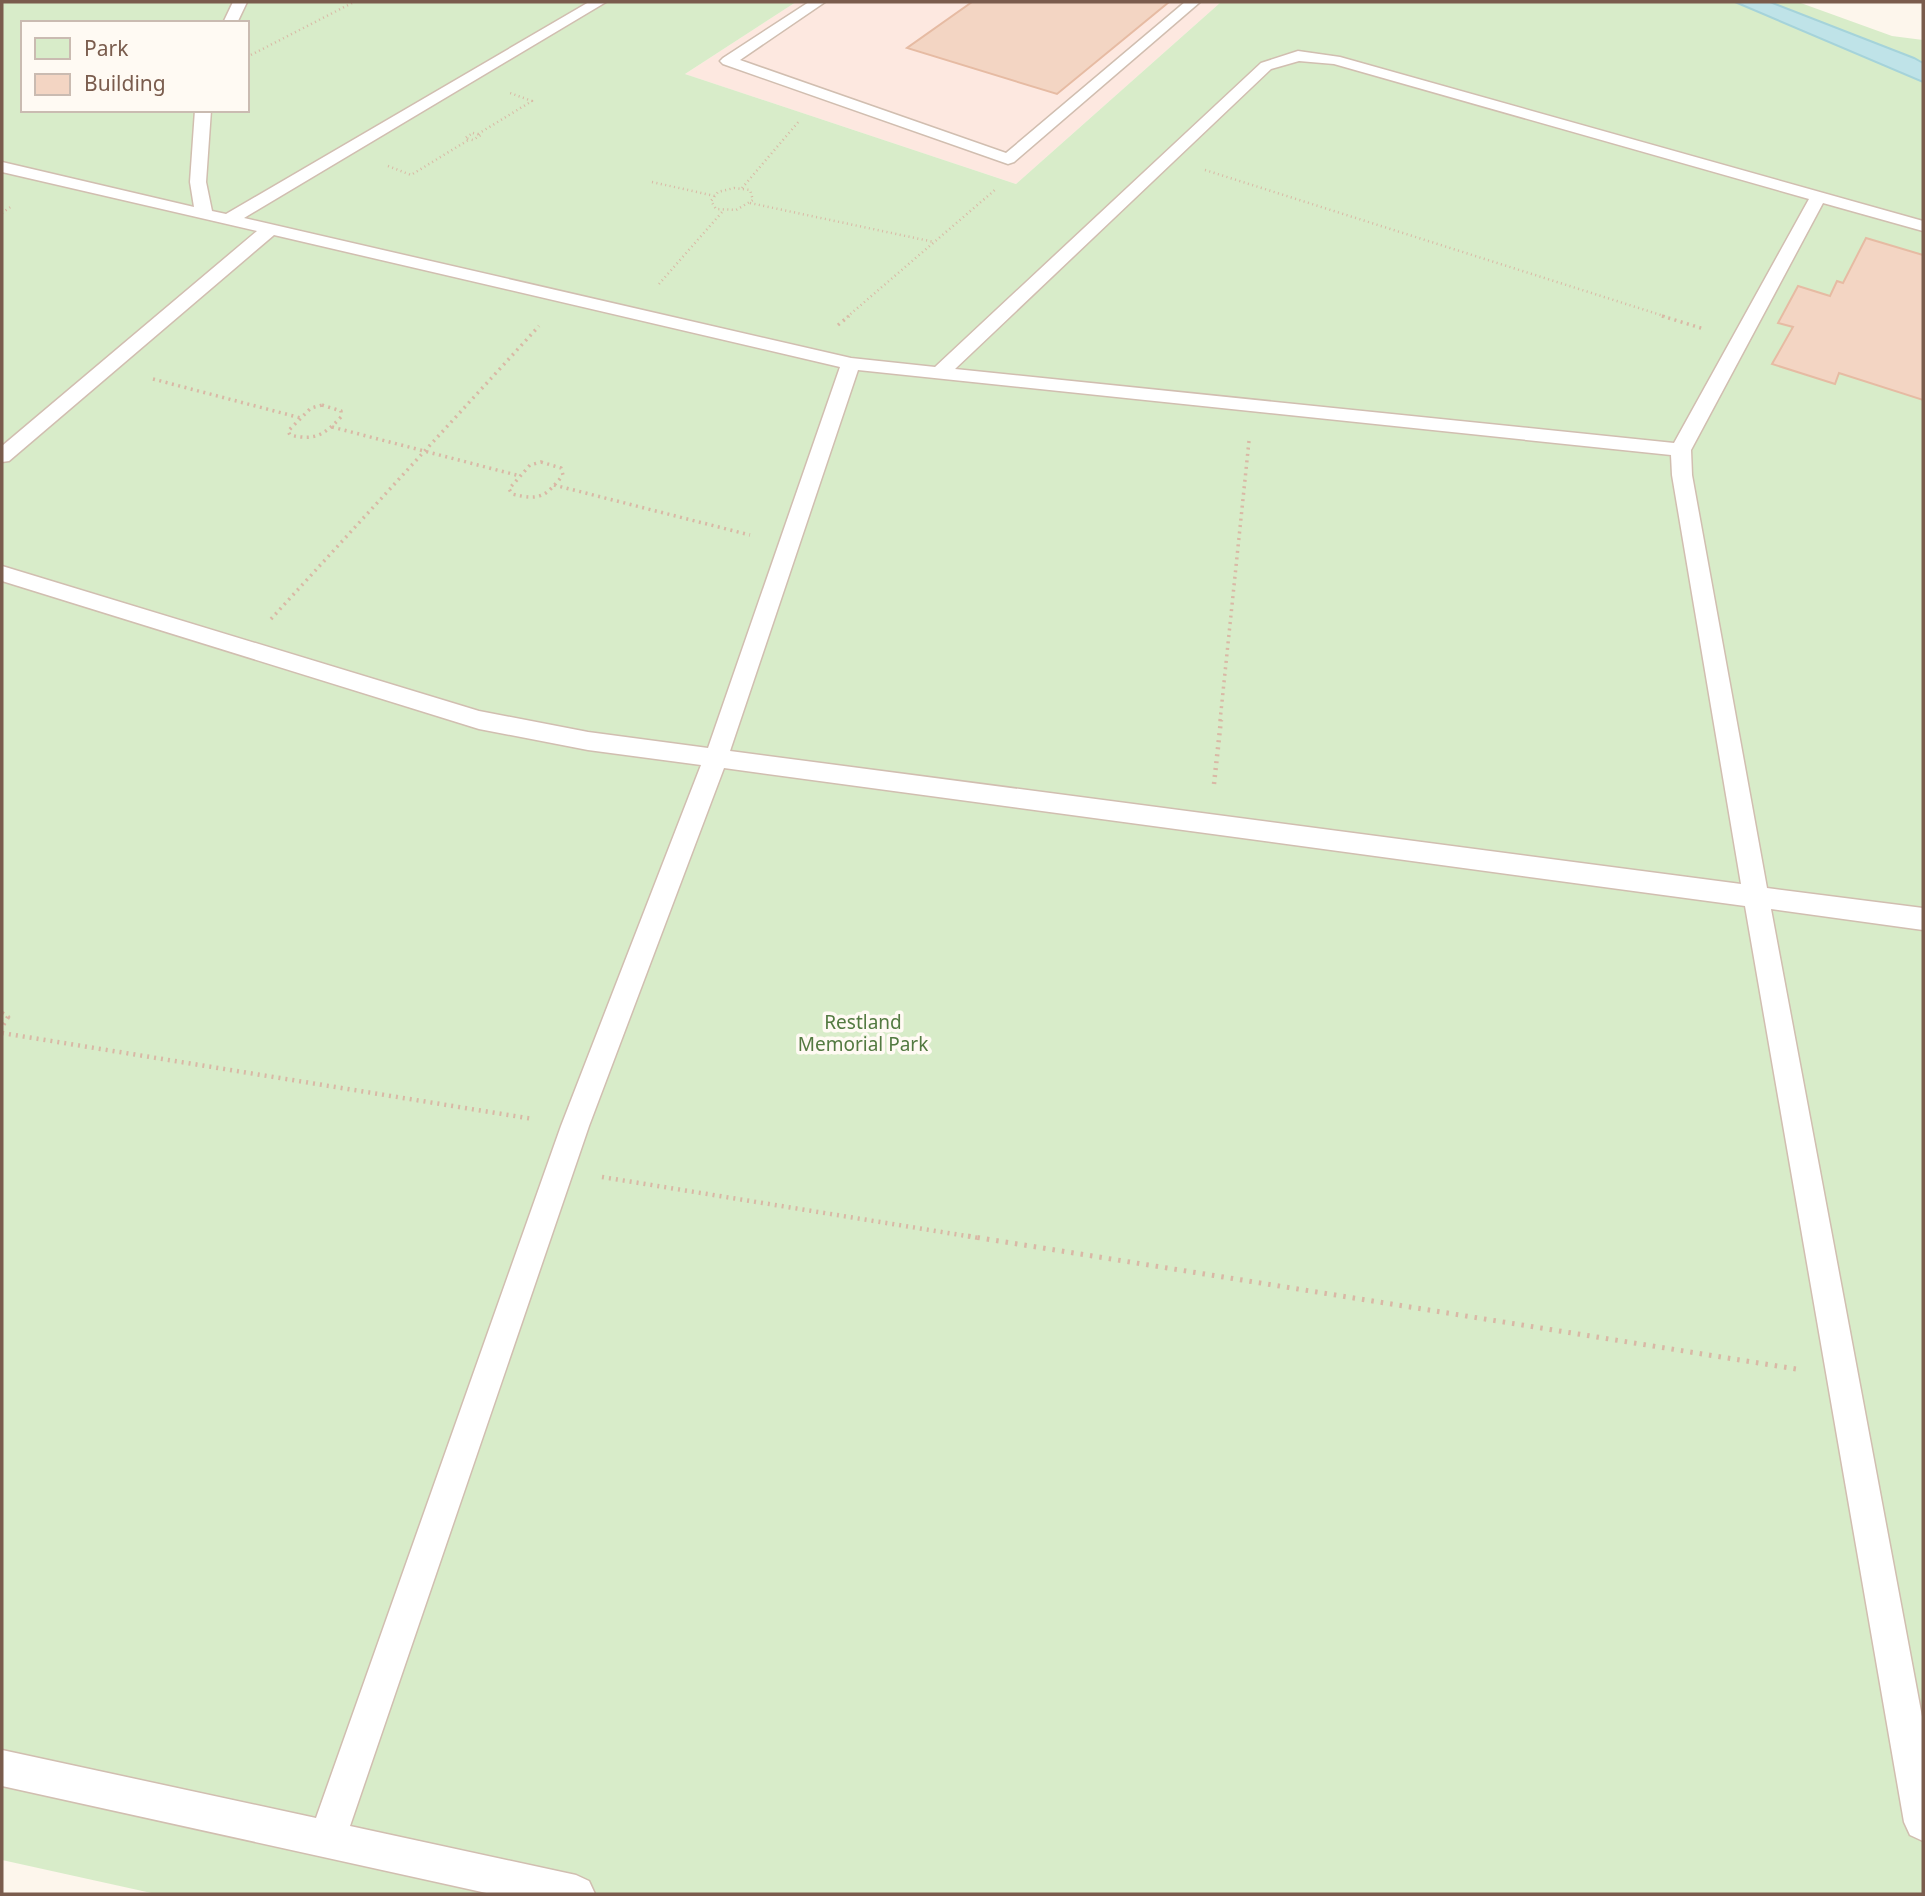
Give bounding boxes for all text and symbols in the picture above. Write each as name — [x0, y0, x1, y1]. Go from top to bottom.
legend — [21, 21, 248, 112]
text: Park — [84, 34, 129, 62]
text: Building — [84, 69, 166, 97]
park label: Restland Memorial Park — [798, 1009, 928, 1057]

